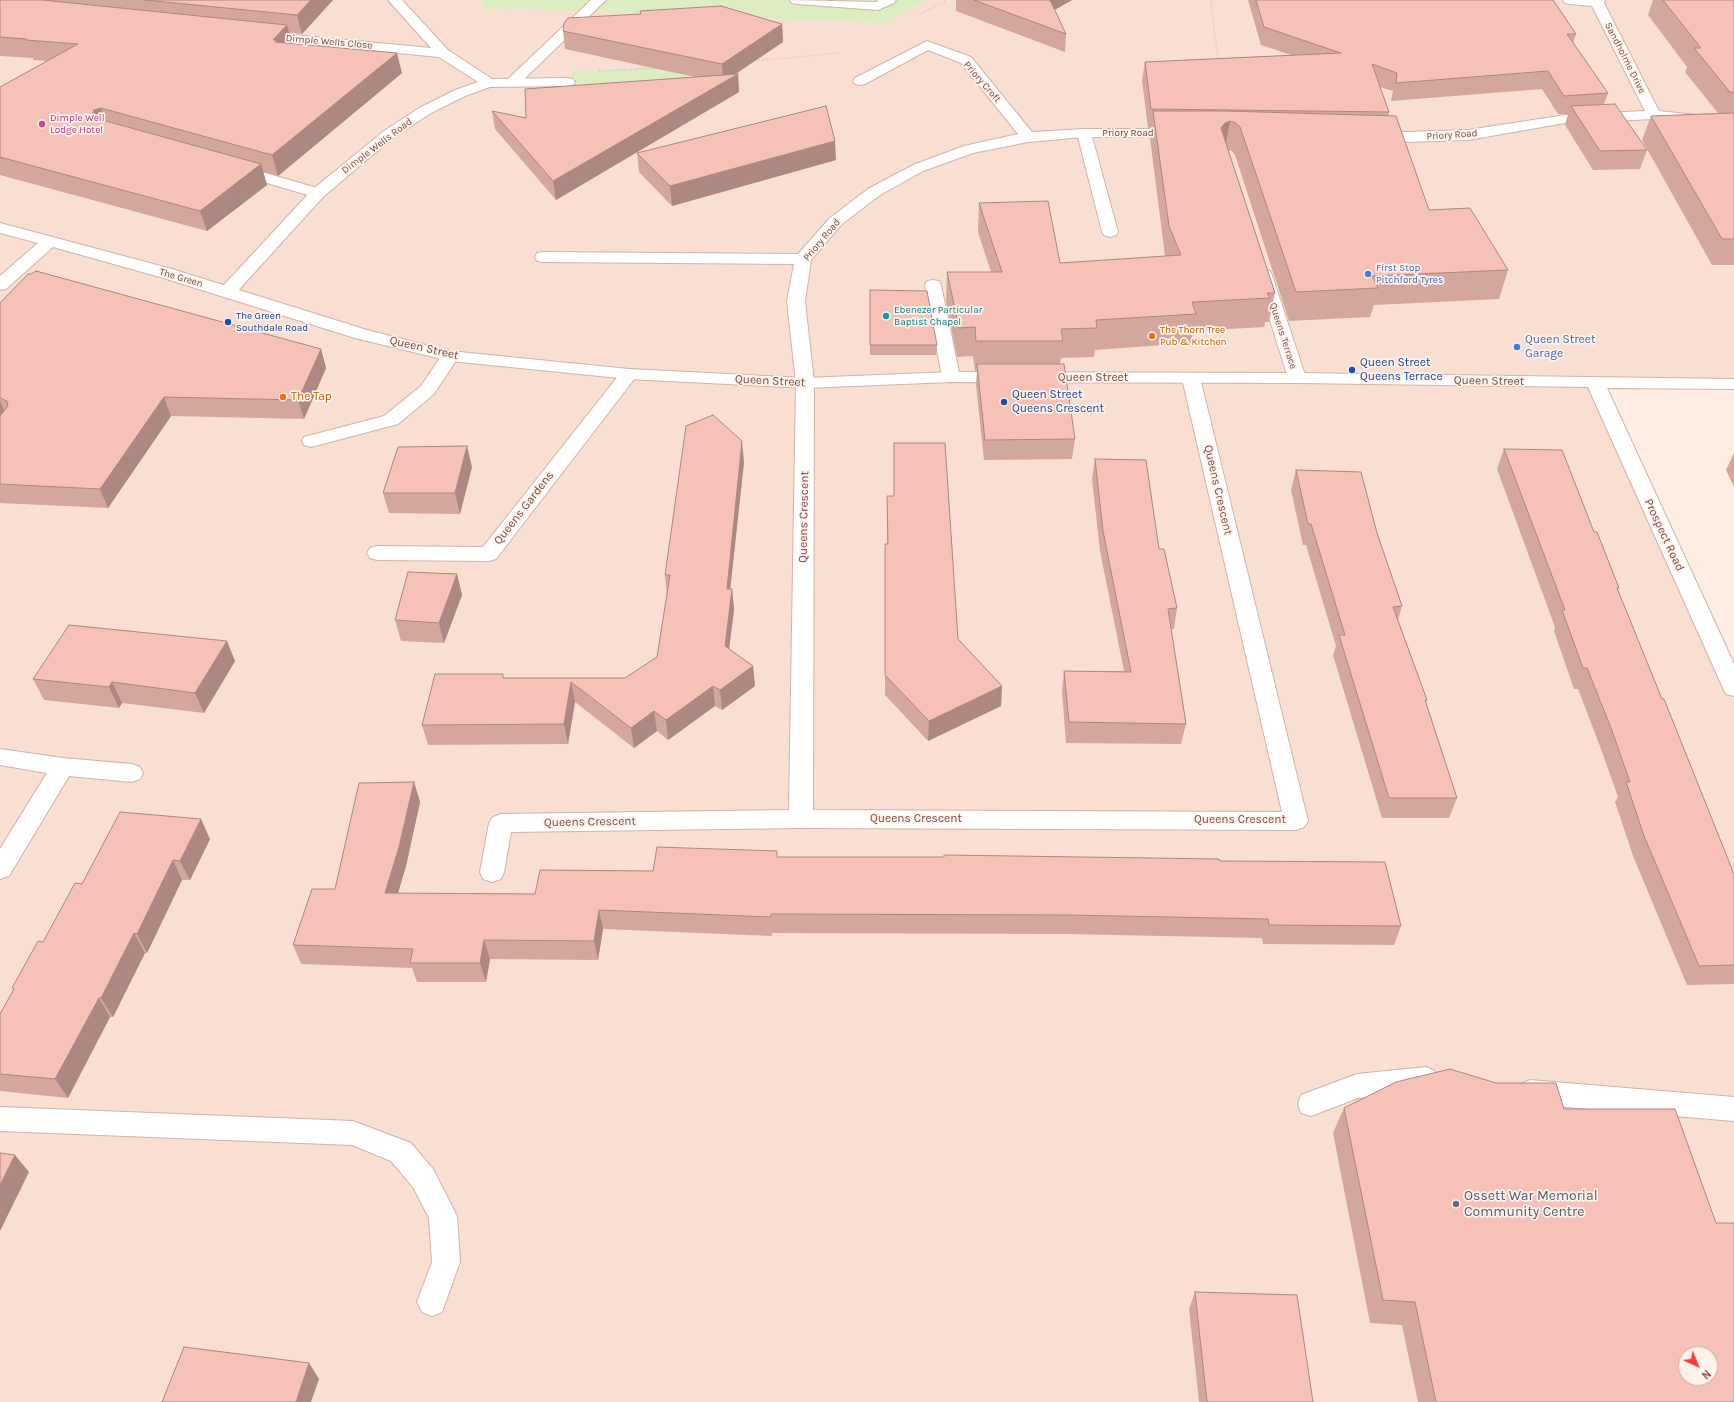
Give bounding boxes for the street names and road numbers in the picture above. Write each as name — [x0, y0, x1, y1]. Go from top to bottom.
street label: Sandholme Drive — [1602, 21, 1648, 95]
street label: Dimple Wells Close — [285, 32, 373, 52]
street label: Priory Croft — [961, 59, 1003, 105]
street label: Dimple Wells Road — [339, 116, 415, 176]
street label: Priory Road — [1102, 127, 1154, 139]
street label: Priory Road — [1426, 127, 1478, 143]
street label: Priory Road — [801, 217, 843, 263]
street label: The Green — [158, 266, 204, 290]
street label: Queens Terrace — [1267, 301, 1299, 371]
street label: Queen Street — [388, 333, 460, 363]
street label: Queen Street — [1058, 371, 1128, 385]
street label: Queen Street — [734, 372, 806, 390]
street label: Queen Street — [1454, 373, 1524, 389]
street label: Queens Crescent — [1201, 444, 1235, 536]
street label: Queens Gardens — [491, 468, 557, 548]
street label: Queens Crescent — [796, 471, 812, 563]
street label: Prospect Road — [1641, 497, 1687, 573]
street label: Queens Crescent — [870, 812, 962, 826]
street label: Queens Crescent — [1194, 813, 1286, 827]
street label: Queens Crescent — [544, 814, 636, 830]

